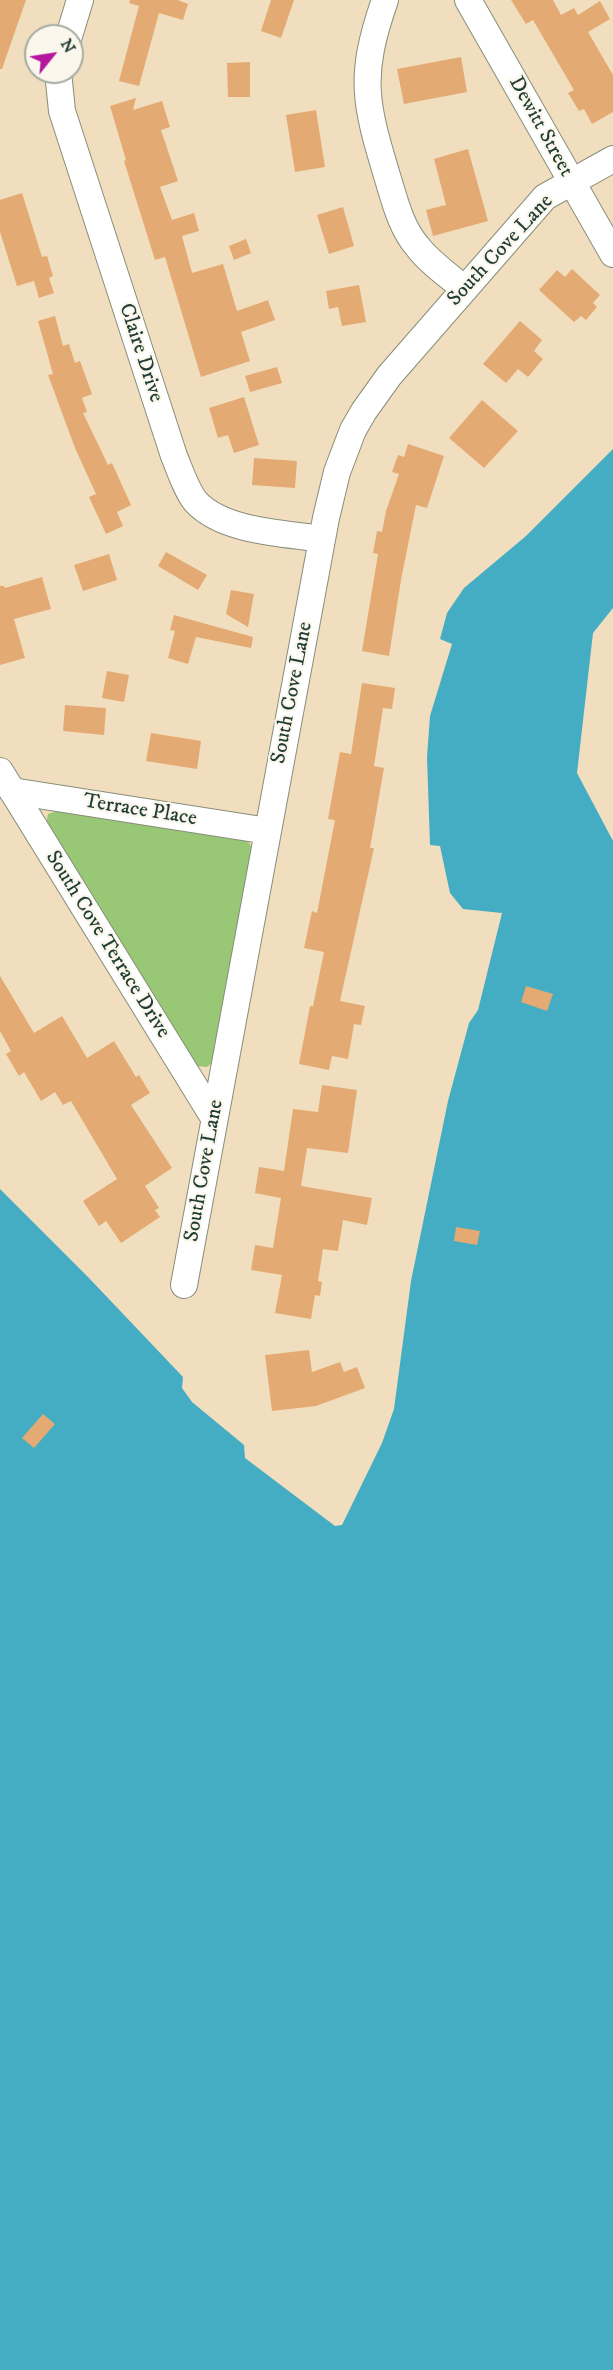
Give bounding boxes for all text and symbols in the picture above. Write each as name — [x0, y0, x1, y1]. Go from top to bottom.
north arrow — [24, 24, 84, 84]
text: N — [56, 35, 80, 57]
street label: Dewitt Street — [502, 72, 578, 182]
street label: South Cove Lane — [443, 190, 559, 312]
street label: Claire Drive — [112, 300, 168, 406]
street label: South Cove Lane — [267, 620, 319, 766]
street label: Terrace Place — [82, 790, 198, 832]
street label: South Cove Terrace Drive — [39, 847, 175, 1043]
street label: South Cove Lane — [180, 1098, 230, 1244]

